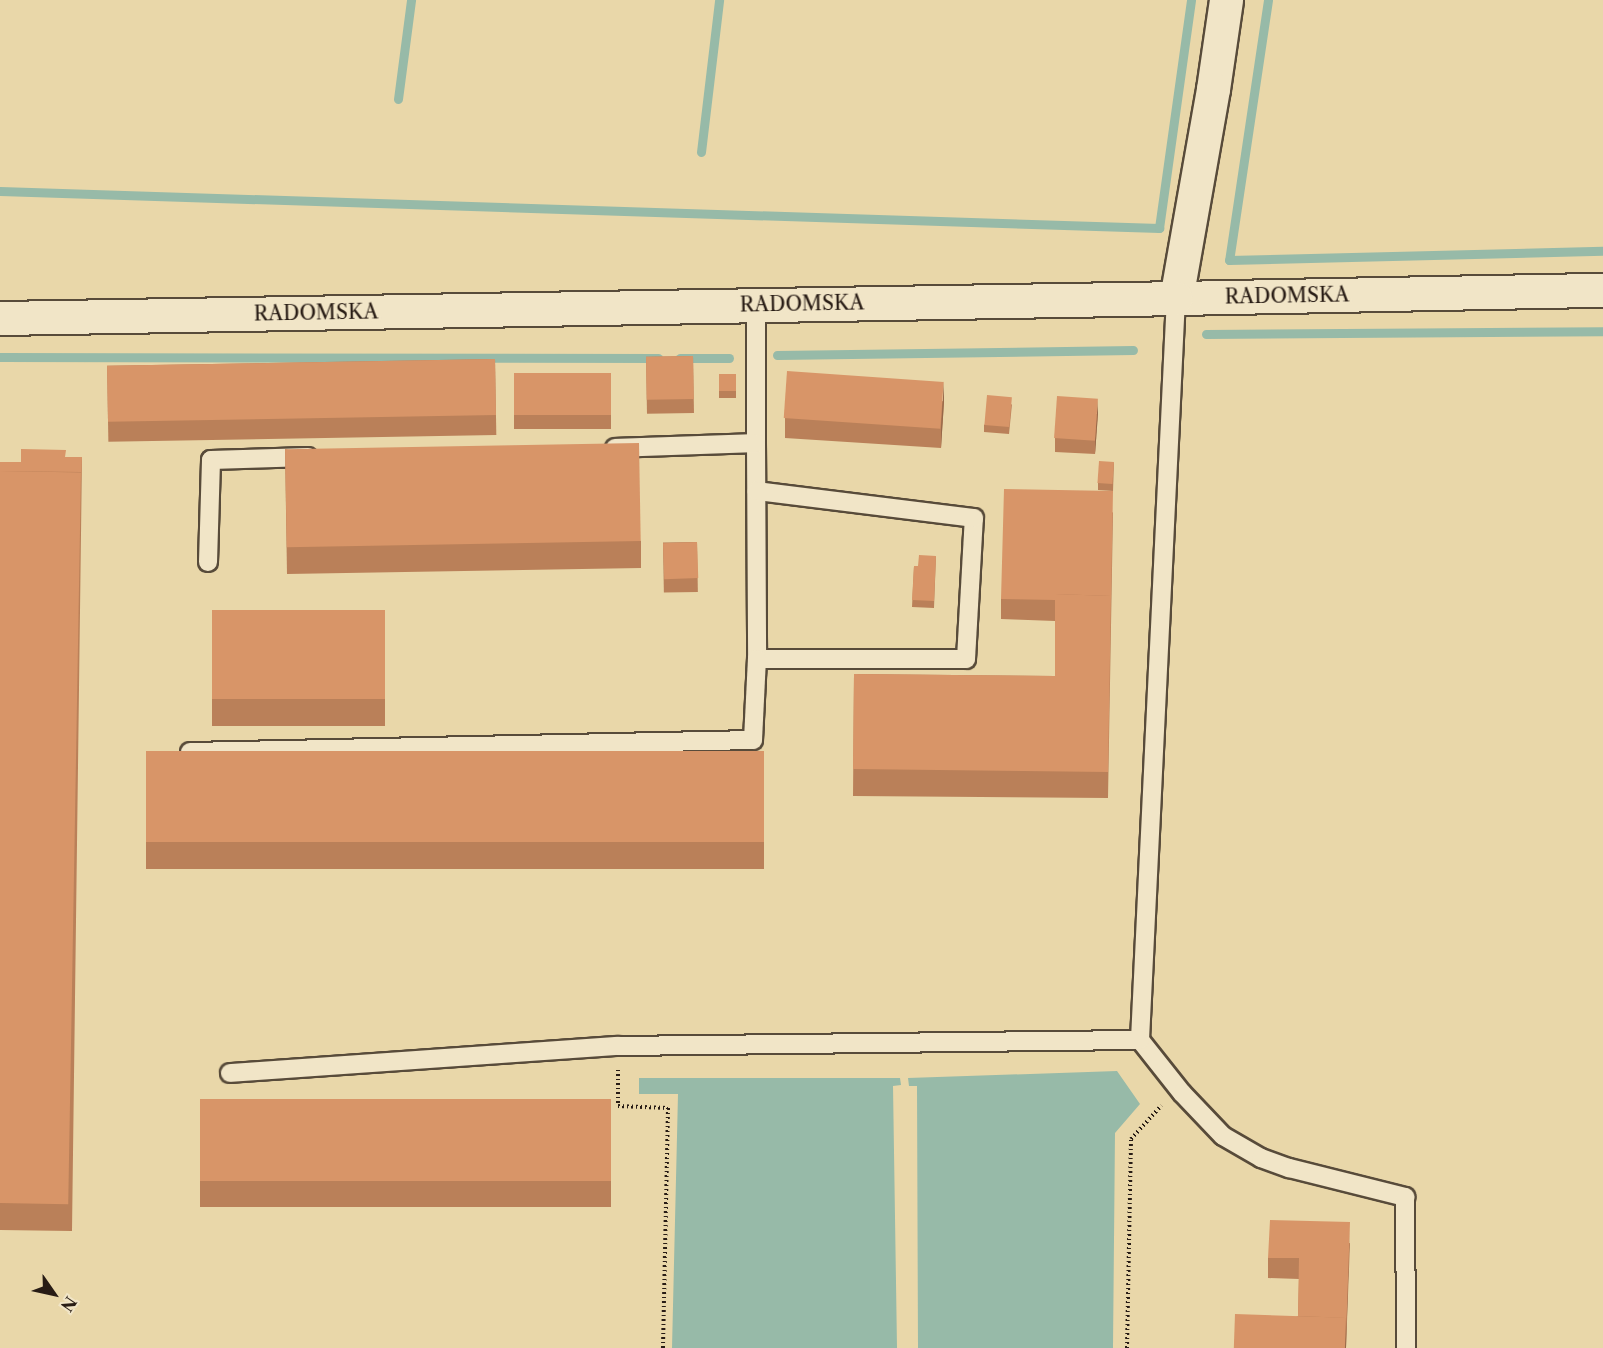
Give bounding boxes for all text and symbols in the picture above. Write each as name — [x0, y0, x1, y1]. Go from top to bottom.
street label: RADOMSKA — [1224, 283, 1350, 309]
street label: RADOMSKA — [739, 291, 865, 317]
street label: RADOMSKA — [253, 300, 379, 326]
north arrow — [24, 1264, 84, 1324]
text: N — [57, 1293, 81, 1315]

